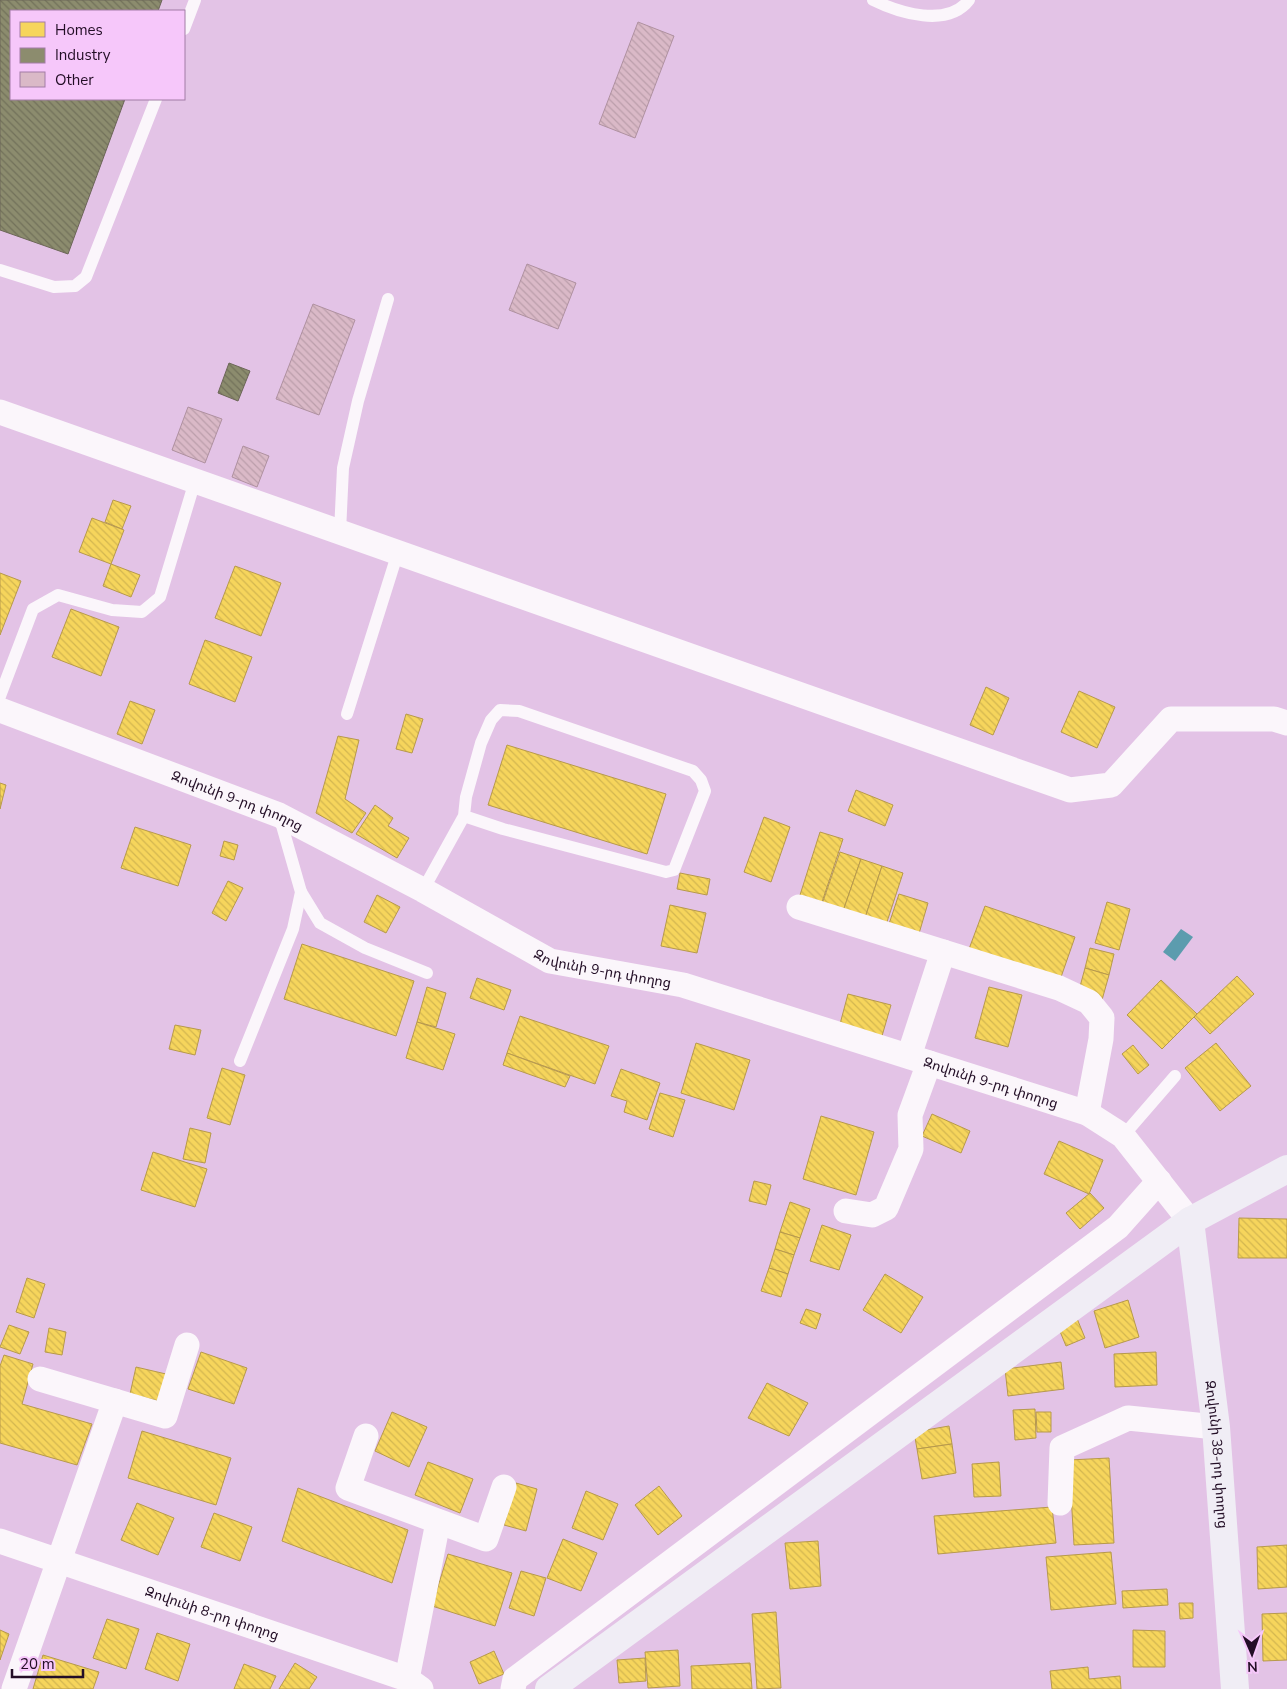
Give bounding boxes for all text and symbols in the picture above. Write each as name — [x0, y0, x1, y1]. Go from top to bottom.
legend — [10, 10, 185, 100]
text: Homes — [55, 20, 103, 40]
text: Industry — [55, 45, 111, 65]
text: Other — [55, 70, 94, 90]
street label: Զովունի 9-րդ փողոց — [169, 766, 306, 835]
street label: Զովունի 9-րդ փողոց — [530, 944, 673, 992]
street label: Զովունի 9-րդ փողոց — [921, 1052, 1061, 1113]
street label: Զովունի 38-րդ փողոց — [1201, 1379, 1233, 1529]
street label: Զովունի 8-րդ փողոց — [143, 1581, 282, 1644]
north arrow — [1227, 1629, 1277, 1679]
scale bar — [12, 1646, 84, 1678]
text: 20 m — [20, 1654, 55, 1674]
text: N — [1247, 1657, 1258, 1676]

